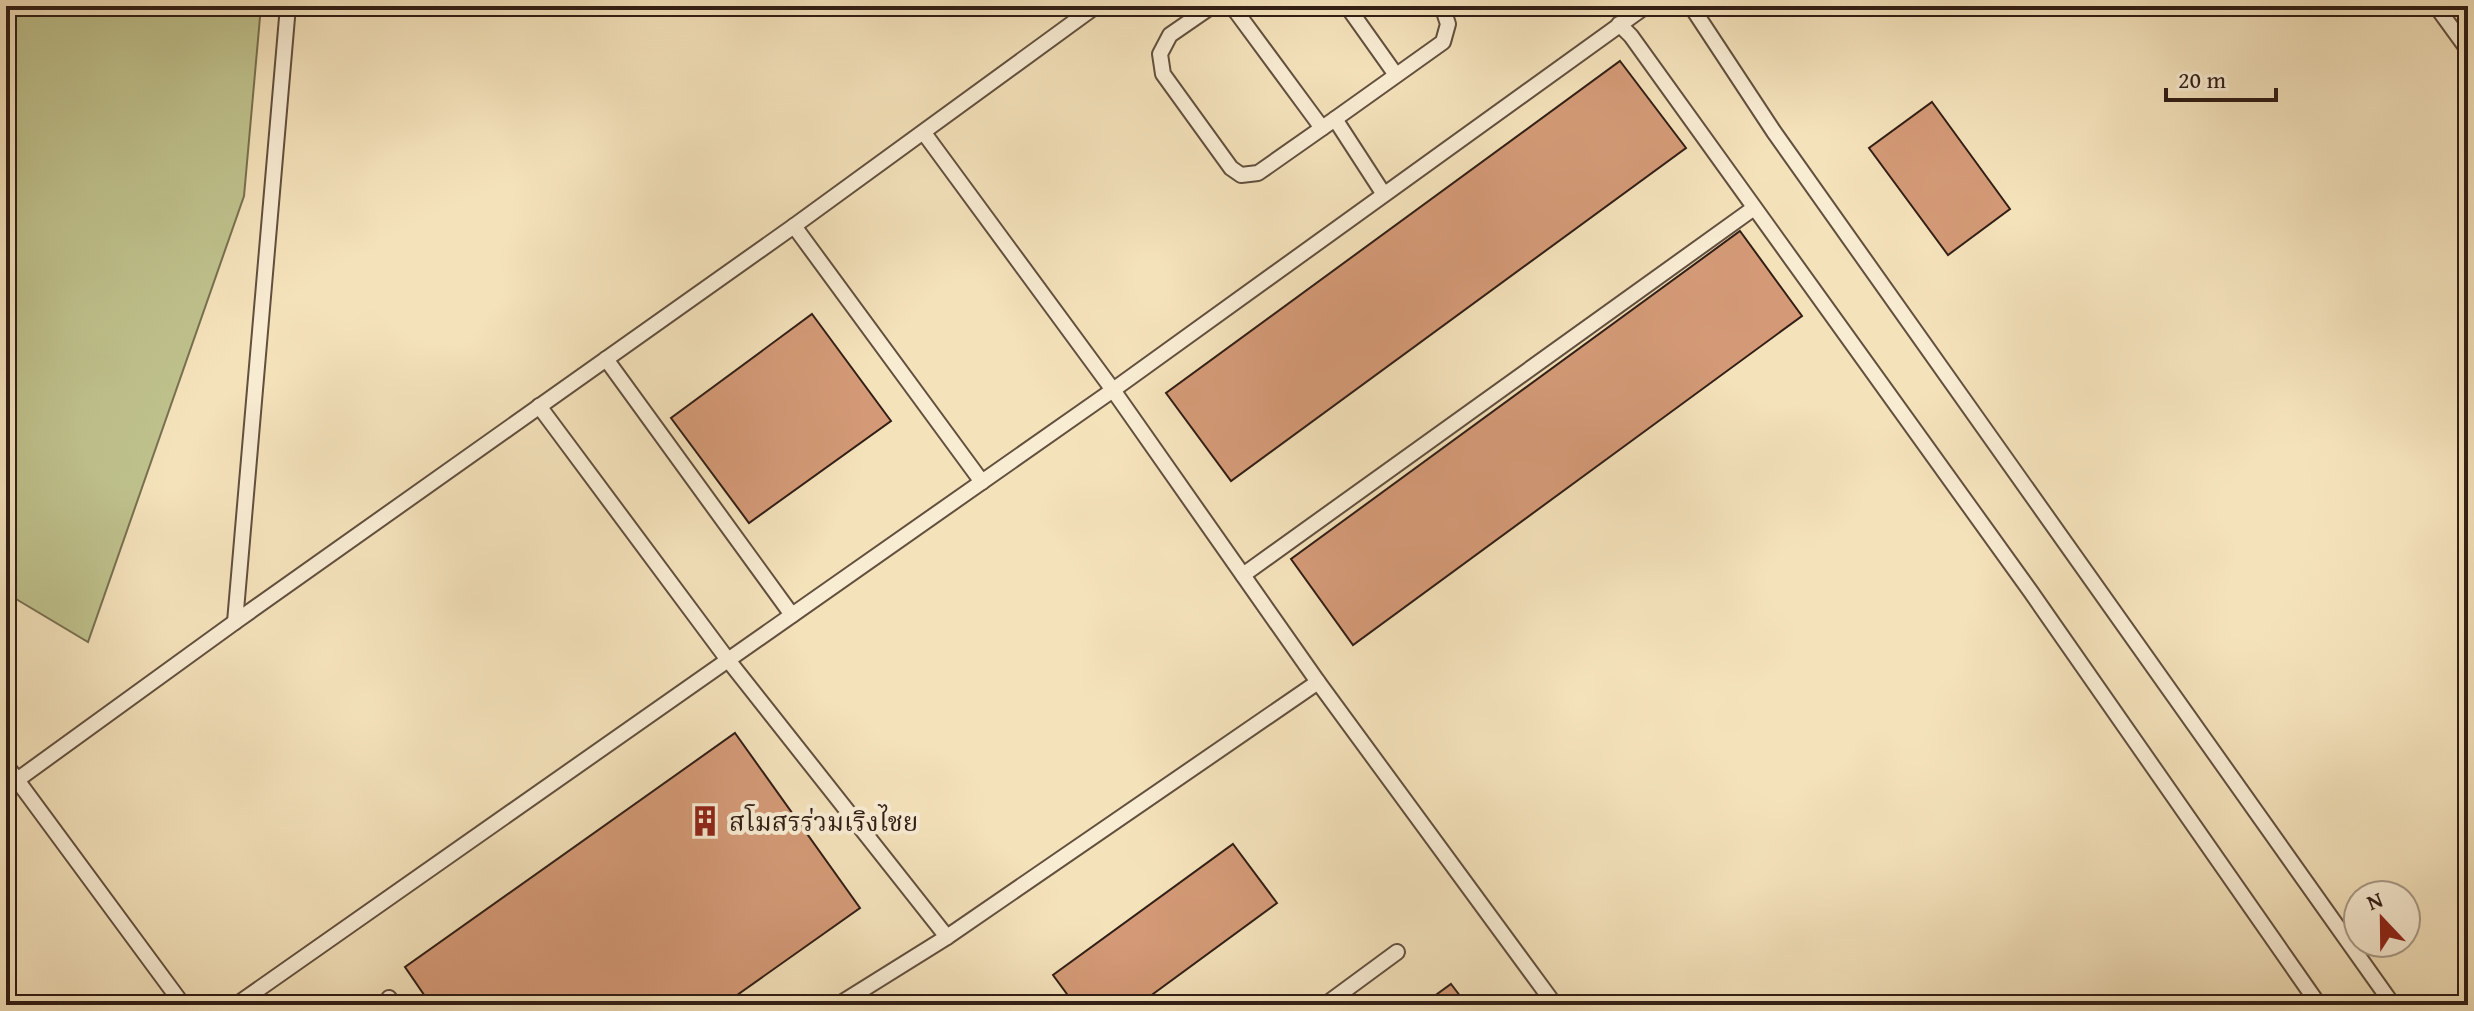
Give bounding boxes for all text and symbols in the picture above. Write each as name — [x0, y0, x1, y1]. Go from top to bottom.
scale bar — [2166, 52, 2276, 102]
text: 20 m — [2178, 62, 2226, 97]
place label: สโมสรร่วมเริงไชย — [729, 802, 918, 841]
building icon: สโมสรร่วมเริงไชย — [688, 804, 722, 838]
north arrow — [2342, 879, 2422, 959]
text: N — [2362, 883, 2388, 918]

